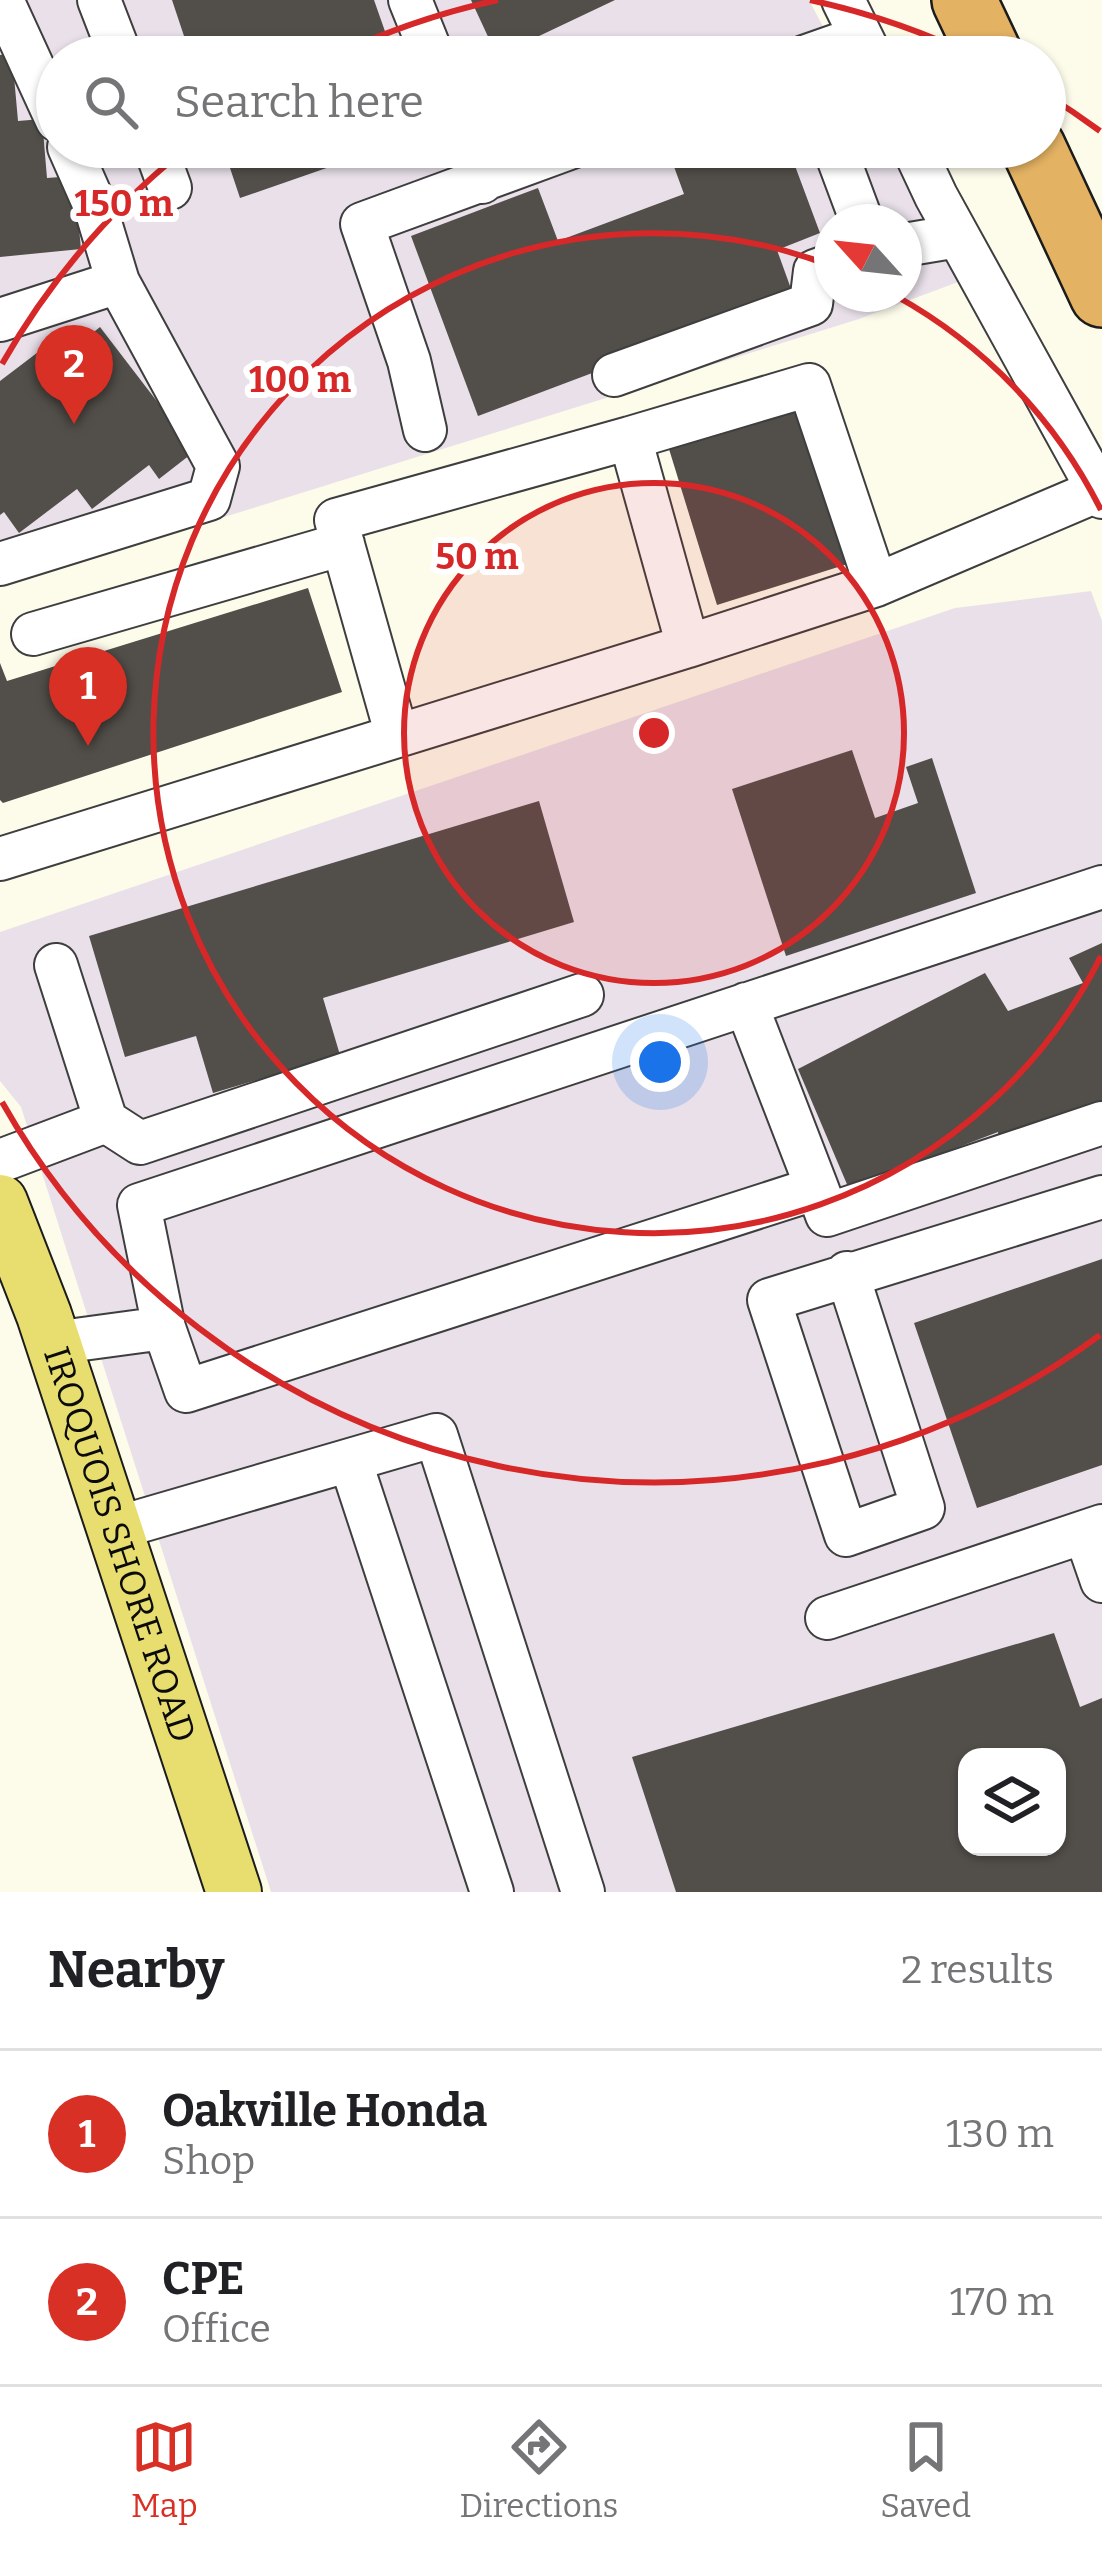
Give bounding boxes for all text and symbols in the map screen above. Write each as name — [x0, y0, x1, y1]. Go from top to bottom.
search box — [36, 36, 1066, 168]
icon: search — [78, 69, 144, 135]
text: Search here — [174, 75, 424, 129]
text: 150 m — [75, 182, 173, 226]
north arrow — [814, 204, 922, 312]
pin: 2 — [35, 325, 113, 424]
text: 100 m — [249, 358, 351, 402]
text: 50 m — [435, 535, 519, 579]
pin: 1 — [49, 647, 127, 746]
centre of rings — [633, 712, 675, 754]
your location — [630, 1032, 690, 1092]
street label: IROQUOIS SHORE ROAD — [34, 1341, 205, 1748]
map controls — [958, 1748, 1066, 1856]
button: layers — [958, 1748, 1066, 1856]
text: Nearby — [48, 1939, 224, 2001]
text: 2 results — [901, 1947, 1054, 1993]
text: Oakville Honda — [162, 2084, 487, 2138]
text: 1 — [79, 2111, 95, 2157]
text: 130 m — [946, 2111, 1054, 2157]
text: Shop — [162, 2138, 255, 2184]
text: CPE — [162, 2252, 244, 2306]
text: 2 — [76, 2279, 98, 2325]
text: 170 m — [950, 2279, 1054, 2325]
text: Office — [162, 2306, 271, 2352]
tab: Map — [131, 2414, 198, 2526]
tab: Directions — [460, 2414, 618, 2526]
tab: Saved — [880, 2414, 971, 2526]

